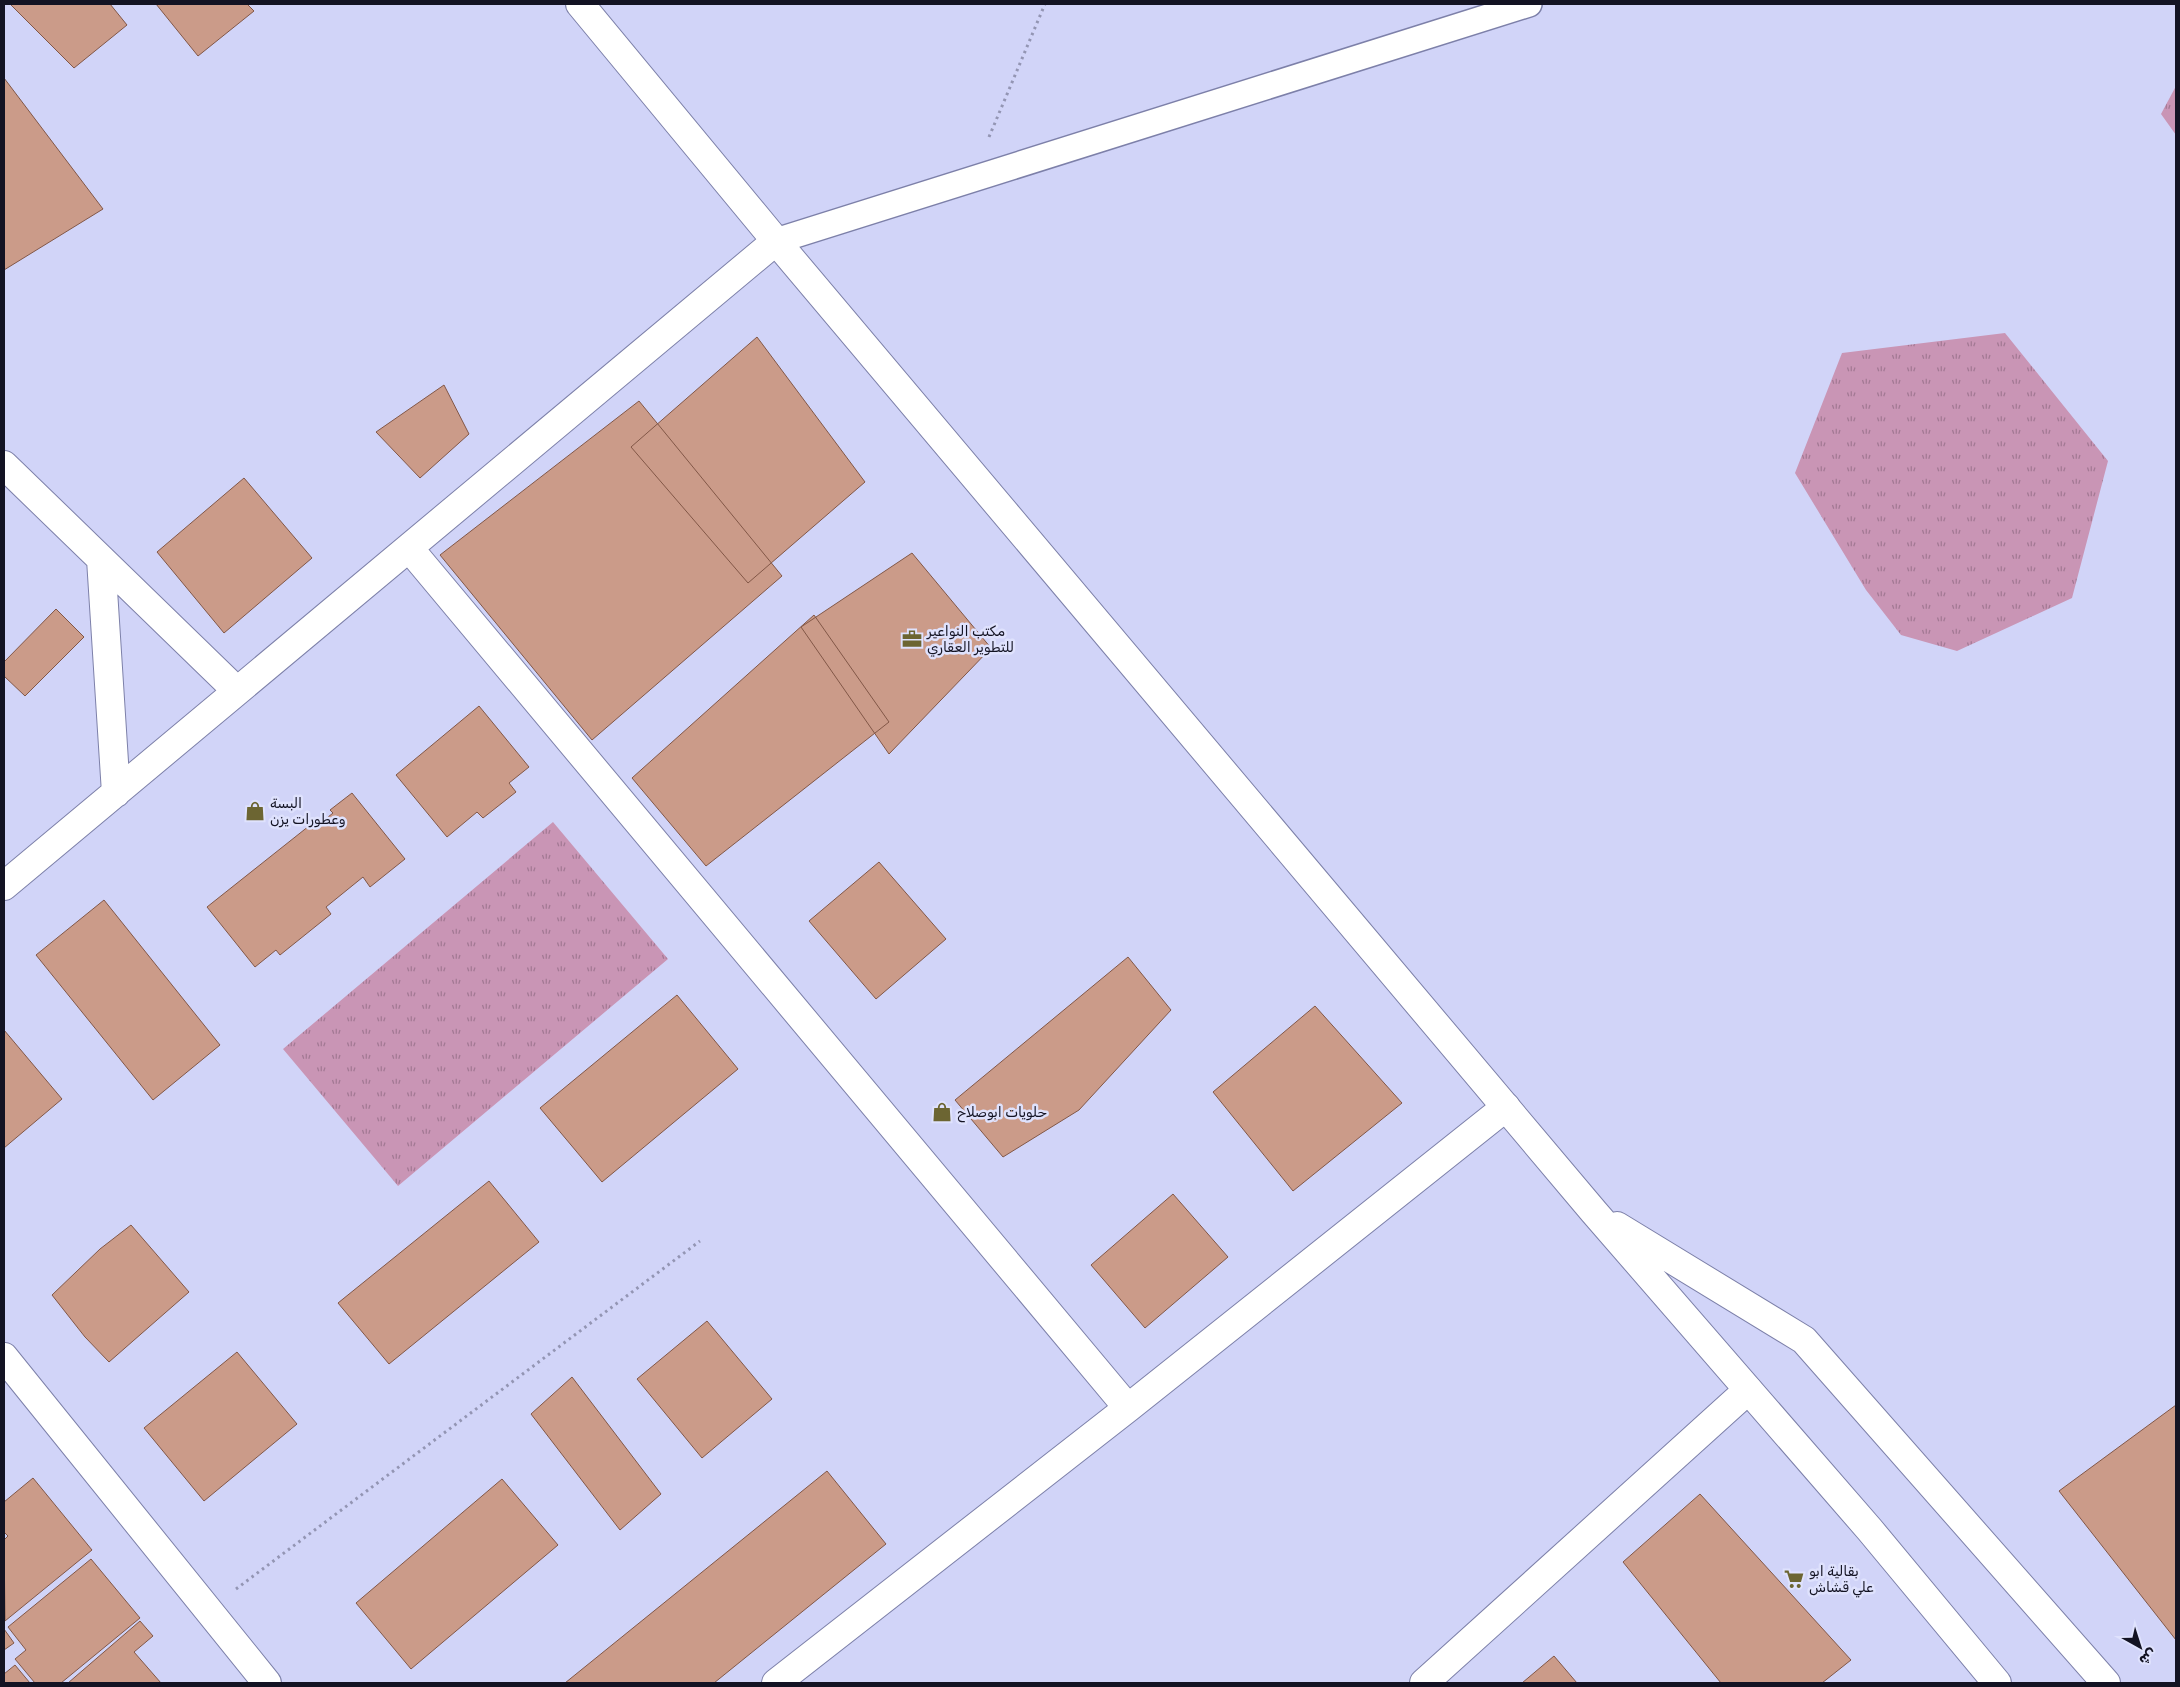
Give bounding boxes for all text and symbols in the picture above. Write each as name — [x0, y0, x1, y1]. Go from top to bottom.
place label: مكتب النواعير للتطوير العقاري — [926, 623, 1014, 657]
office icon: مكتب النواعير للتطوير العقاري — [901, 628, 923, 650]
place label: البسة وعطورات يزن — [270, 795, 346, 828]
shop icon: البسة وعطورات يزن — [244, 800, 266, 822]
shop icon: حلويات ابوصلاح — [931, 1101, 953, 1123]
place label: حلويات ابوصلاح — [957, 1104, 1047, 1123]
place label: بقالية ابو علي قشاش — [1809, 1563, 1874, 1598]
supermarket icon: بقالية ابو علي قشاش — [1783, 1568, 1805, 1590]
north arrow — [2115, 1622, 2165, 1672]
text: ش — [2135, 1645, 2160, 1669]

